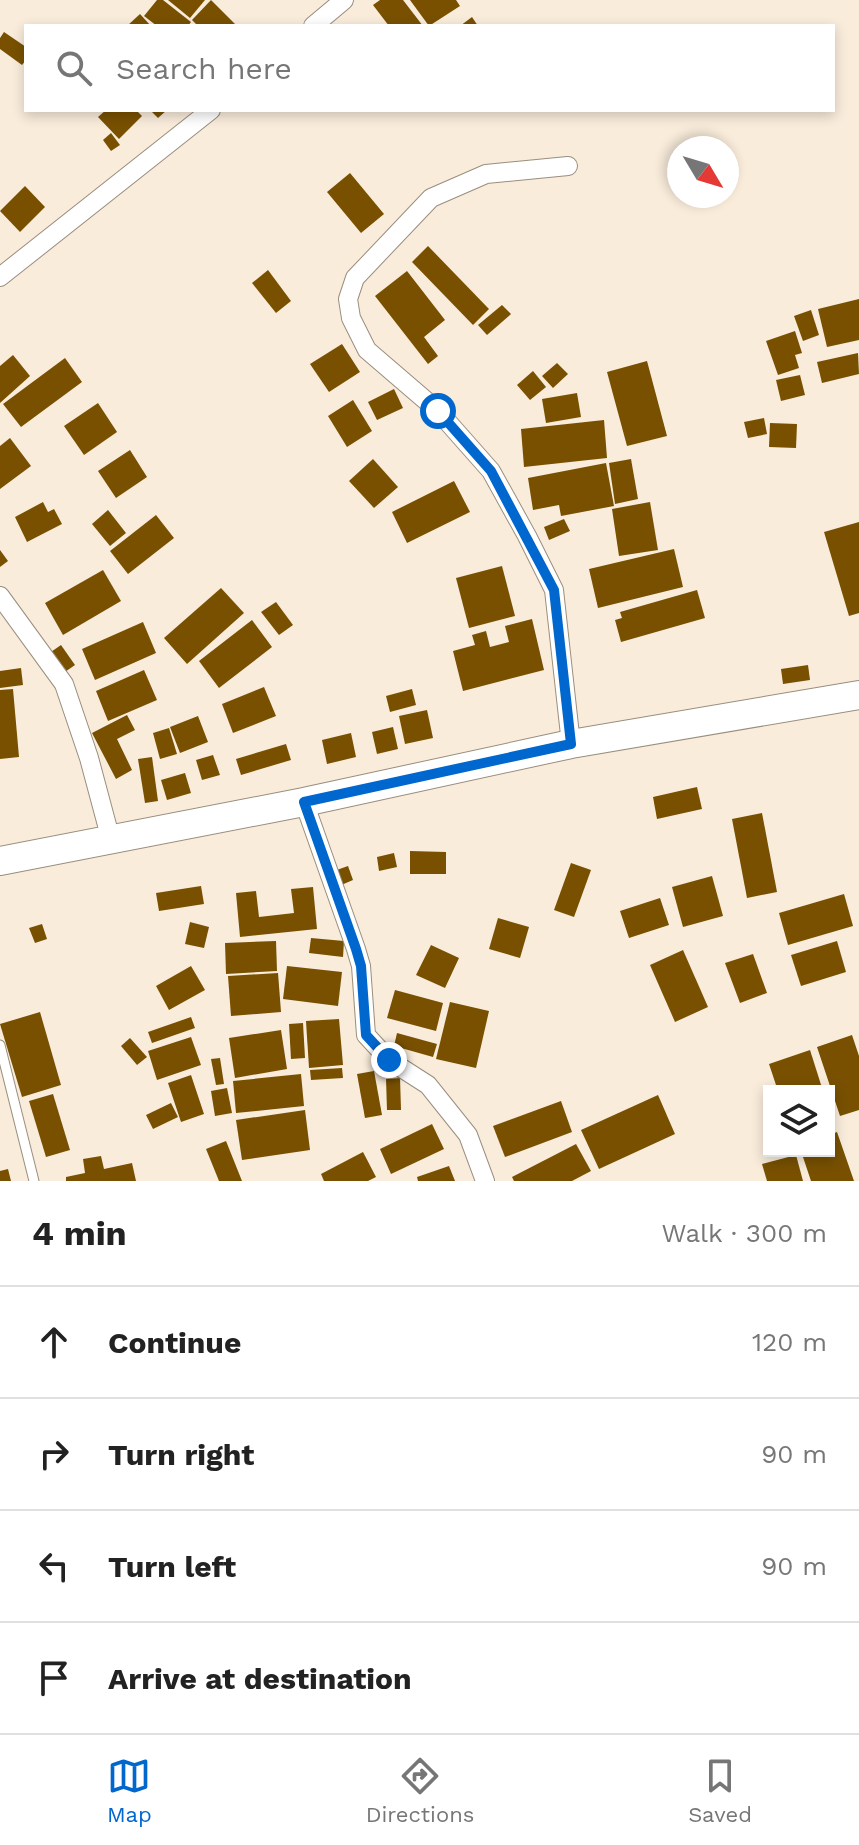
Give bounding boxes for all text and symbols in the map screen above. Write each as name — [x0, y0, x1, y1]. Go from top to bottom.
search box — [24, 24, 835, 112]
icon: search — [52, 46, 96, 90]
text: Search here — [116, 51, 292, 86]
north arrow — [667, 136, 739, 208]
route start — [420, 393, 456, 429]
route end — [371, 1042, 407, 1078]
map controls — [763, 1085, 835, 1157]
button: layers — [763, 1085, 835, 1157]
text: 4 min — [32, 1213, 127, 1253]
text: Walk · 300 m — [661, 1218, 827, 1248]
icon: ahead — [32, 1320, 76, 1364]
text: Continue — [108, 1325, 241, 1360]
text: 120 m — [752, 1327, 827, 1357]
icon: right — [32, 1432, 76, 1476]
text: Turn right — [108, 1437, 254, 1472]
text: 90 m — [761, 1439, 827, 1469]
icon: left — [32, 1544, 76, 1588]
text: Turn left — [108, 1549, 236, 1584]
text: 90 m — [761, 1551, 827, 1581]
icon: arrive — [32, 1656, 76, 1700]
text: Arrive at destination — [108, 1661, 412, 1696]
tab: Map — [107, 1754, 152, 1827]
tab: Directions — [366, 1754, 474, 1827]
tab: Saved — [688, 1754, 752, 1827]

